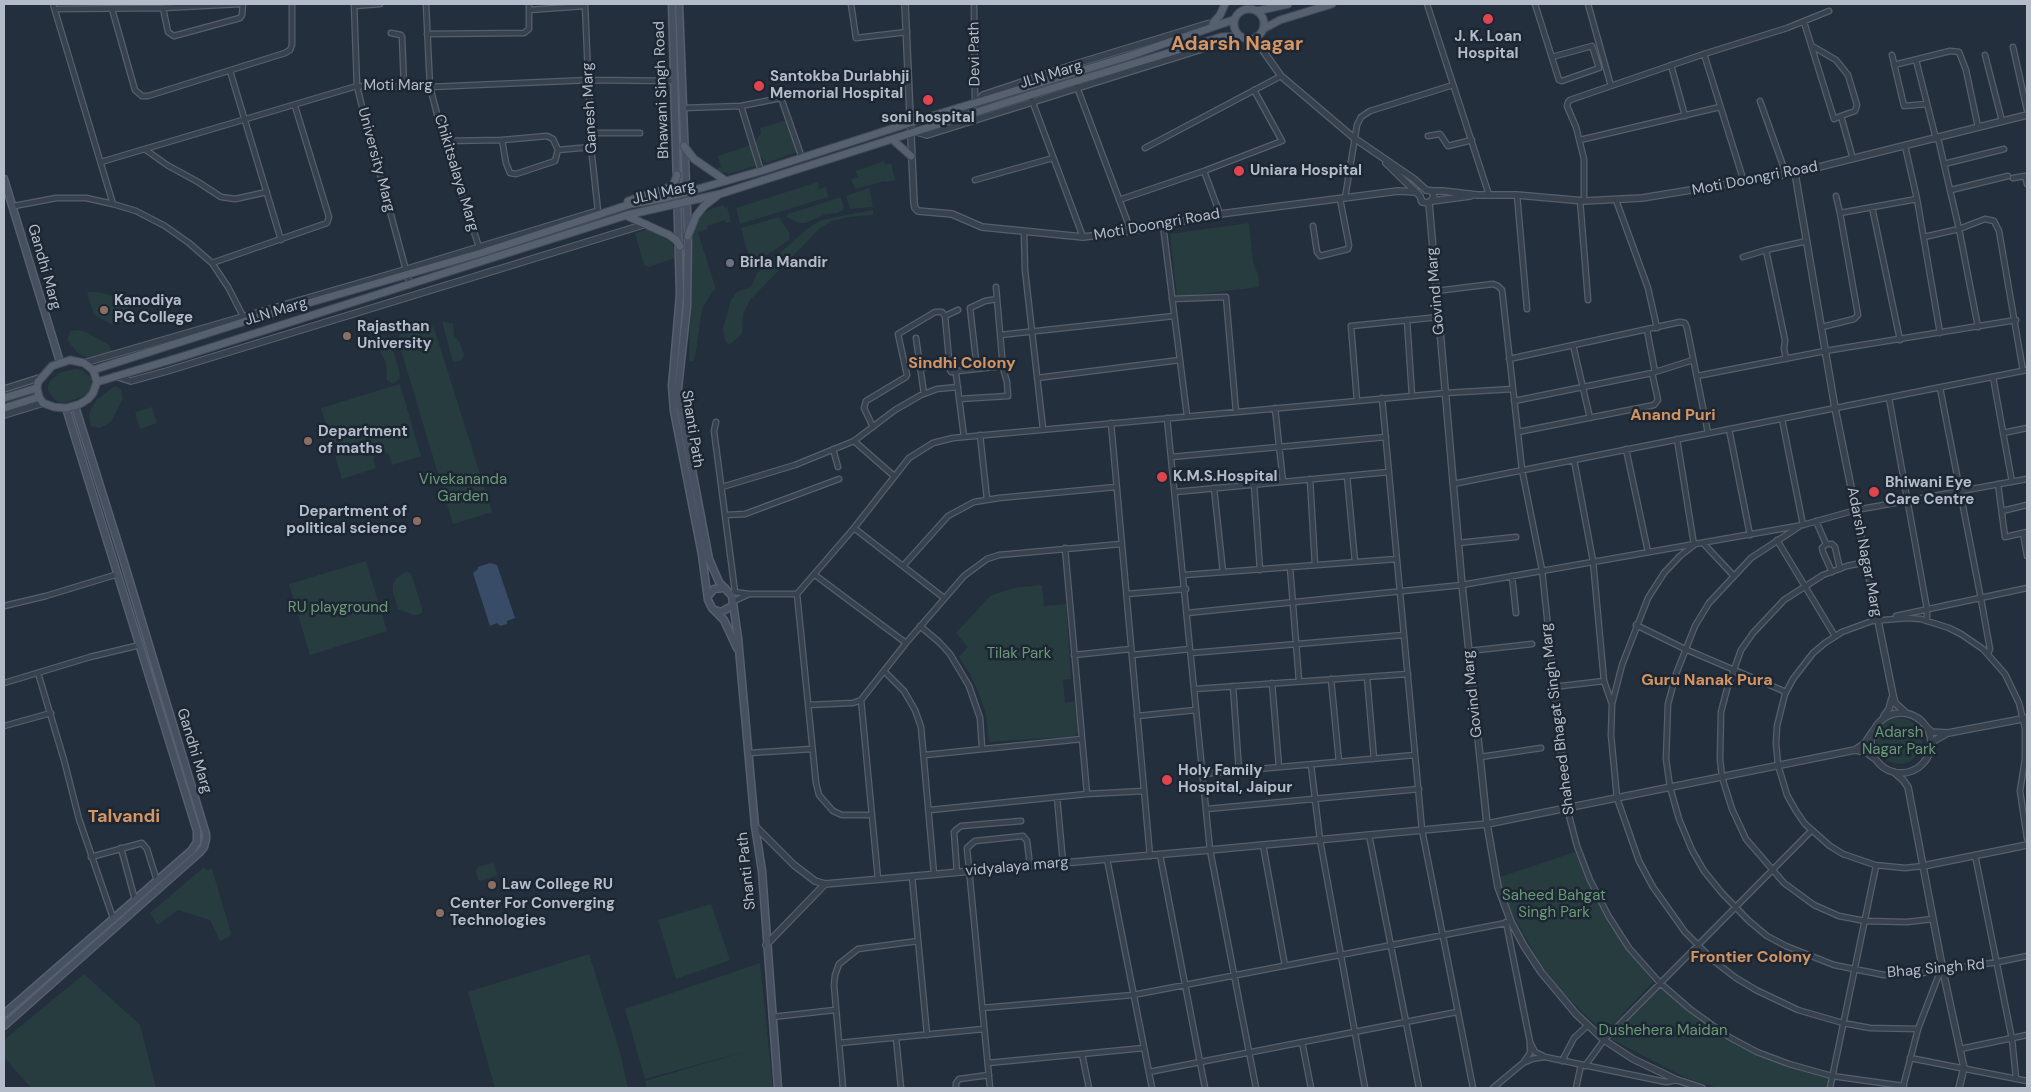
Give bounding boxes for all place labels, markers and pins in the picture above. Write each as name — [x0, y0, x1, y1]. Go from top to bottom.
marker: J. K. Loan Hospital — [1481, 12, 1495, 26]
place label: J. K. Loan Hospital — [1454, 28, 1522, 63]
place label: Santokba Durlabhji Memorial Hospital — [770, 68, 909, 103]
marker: Santokba Durlabhji Memorial Hospital — [752, 79, 766, 93]
marker: soni hospital — [921, 93, 935, 107]
place label: soni hospital — [881, 109, 975, 127]
place label: Uniara Hospital — [1250, 162, 1362, 180]
marker: Uniara Hospital — [1232, 164, 1246, 178]
place label: Birla Mandir — [740, 254, 828, 272]
marker: Birla Mandir — [724, 257, 736, 269]
place label: Kanodiya PG College — [114, 292, 193, 327]
marker: Kanodiya PG College — [98, 304, 110, 316]
place label: Rajasthan University — [357, 318, 432, 353]
marker: Rajasthan University — [341, 330, 353, 342]
place label: Department of maths — [318, 423, 408, 458]
marker: Department of maths — [302, 435, 314, 447]
place label: K.M.S.Hospital — [1173, 468, 1278, 486]
marker: K.M.S.Hospital — [1155, 470, 1169, 484]
place label: Bhiwani Eye Care Centre — [1885, 474, 1974, 509]
marker: Bhiwani Eye Care Centre — [1867, 485, 1881, 499]
place label: Department of political science — [286, 503, 407, 538]
marker: Department of political science — [411, 515, 423, 527]
place label: Holy Family Hospital, Jaipur — [1178, 762, 1292, 797]
marker: Holy Family Hospital, Jaipur — [1160, 773, 1174, 787]
place label: Law College RU — [502, 876, 613, 894]
marker: Law College RU — [486, 879, 498, 891]
place label: Center For Converging Technologies — [450, 895, 615, 930]
marker: Center For Converging Technologies — [434, 907, 446, 919]

